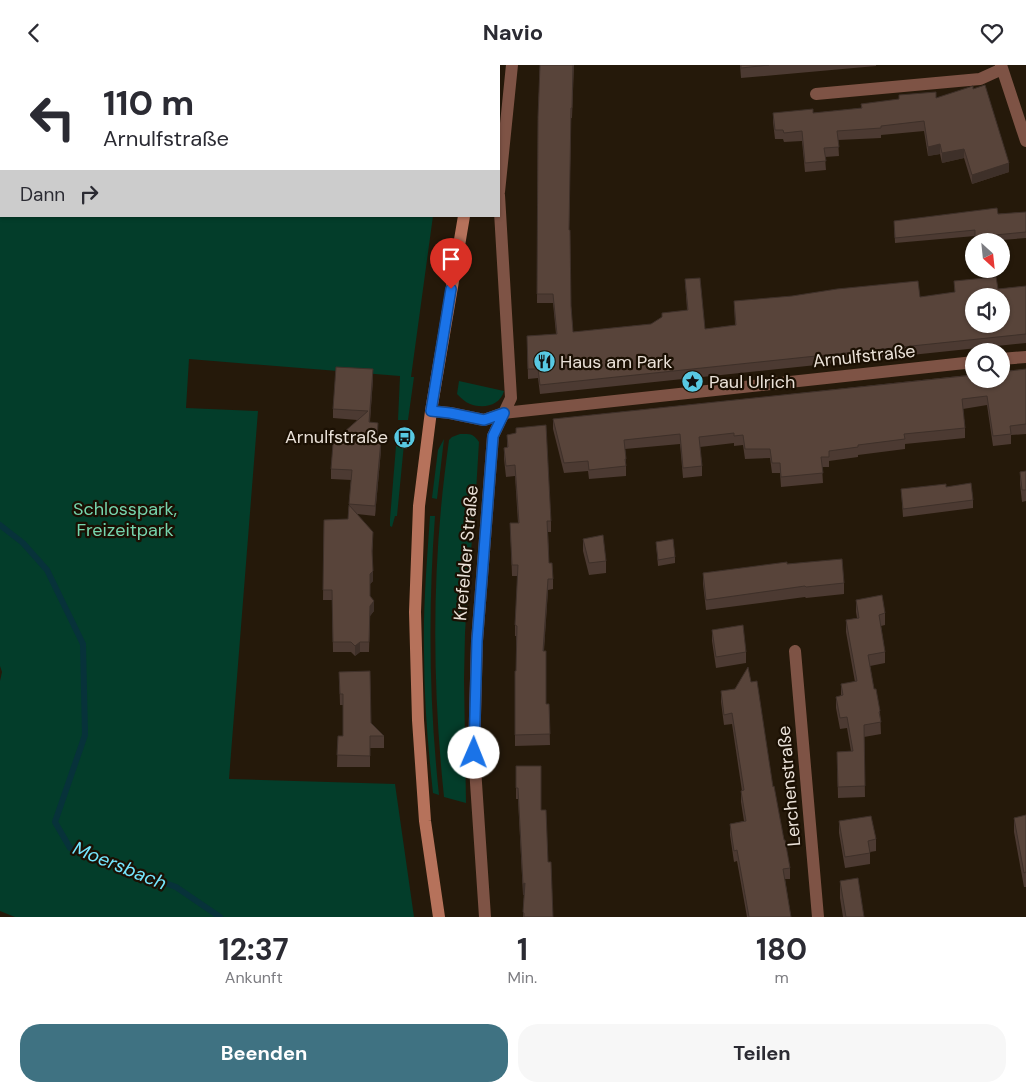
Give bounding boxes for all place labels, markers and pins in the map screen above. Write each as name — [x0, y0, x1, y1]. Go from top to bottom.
pin — [430, 238, 472, 289]
restaurant icon: Haus am Park — [532, 350, 556, 374]
place label: Haus am Park — [560, 350, 672, 374]
place icon: Paul Ulrich — [681, 370, 705, 394]
place label: Paul Ulrich — [709, 370, 795, 394]
place label: Arnulfstraße — [285, 425, 388, 449]
bus stop icon: Arnulfstraße — [392, 425, 416, 449]

